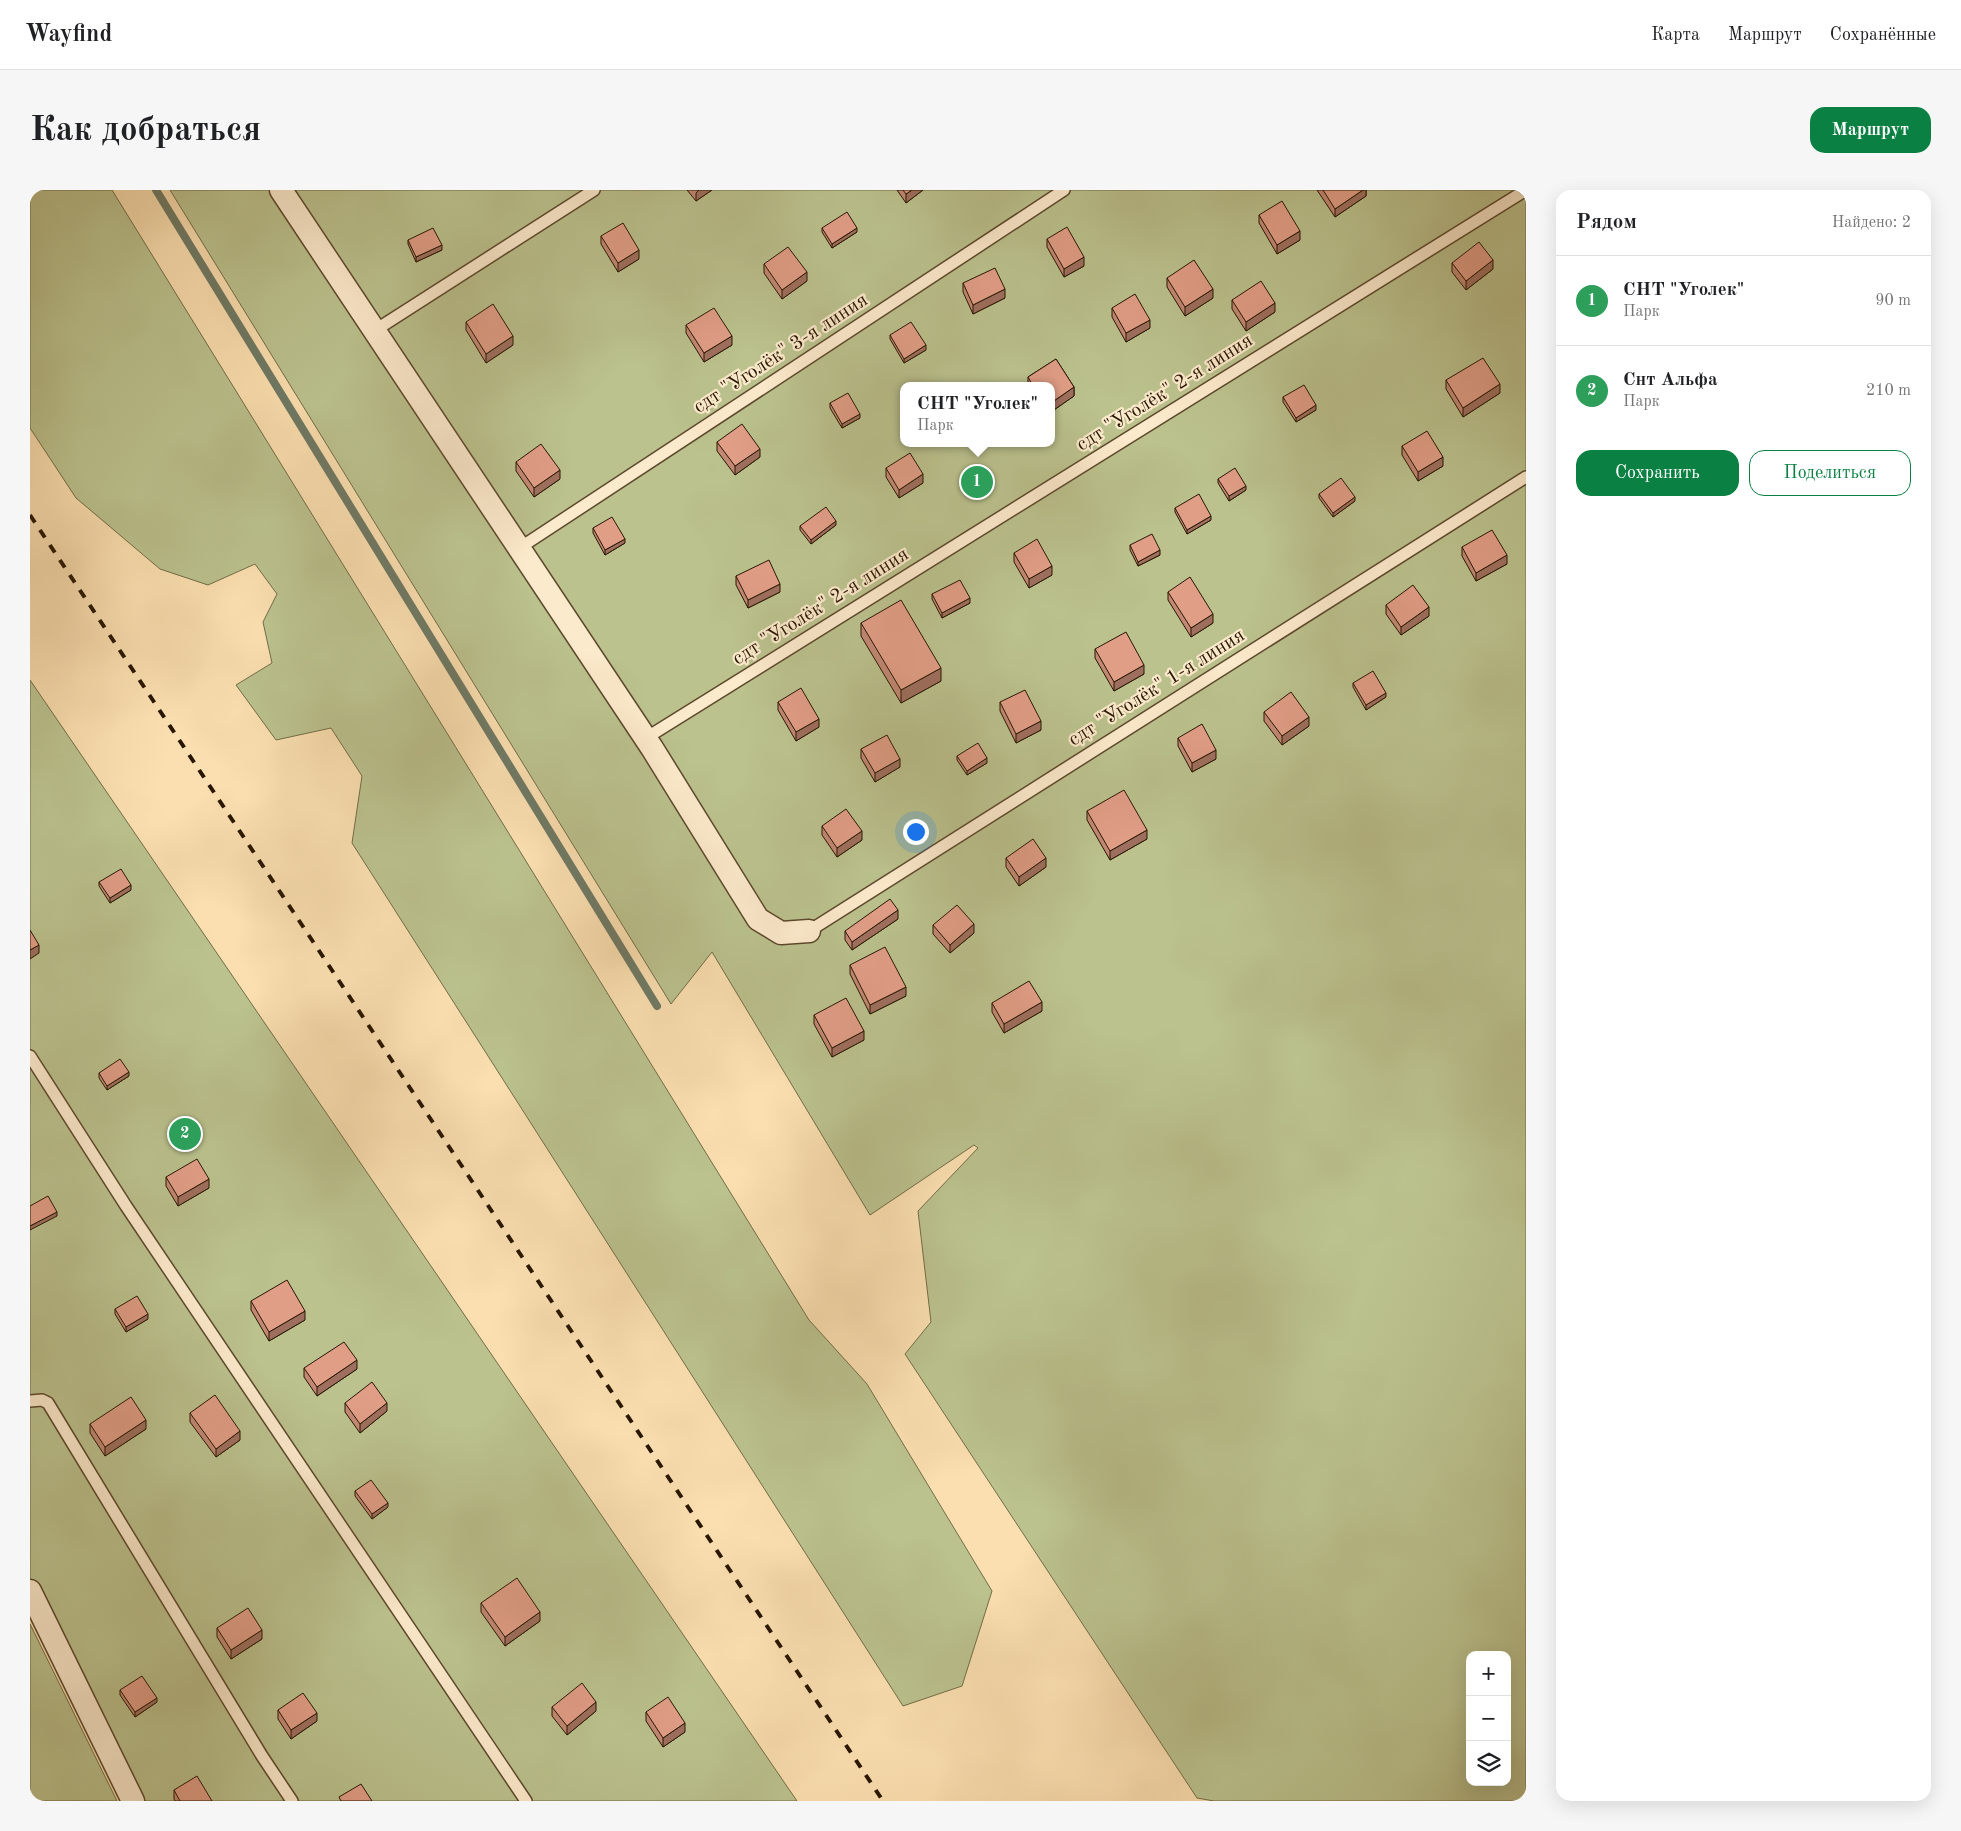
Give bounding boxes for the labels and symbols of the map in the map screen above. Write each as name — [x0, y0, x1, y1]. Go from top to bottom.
street label: сдт "Уголёк" 3-я линия — [690, 290, 872, 418]
street label: сдт "Уголёк" 2-я линия — [1073, 331, 1257, 455]
pin: 1 — [961, 463, 993, 501]
street label: сдт "Уголёк" 2-я линия — [729, 545, 913, 669]
street label: сдт "Уголёк" 1-я линия — [1065, 626, 1249, 750]
your location — [903, 819, 929, 845]
pin: 2 — [169, 1115, 201, 1153]

